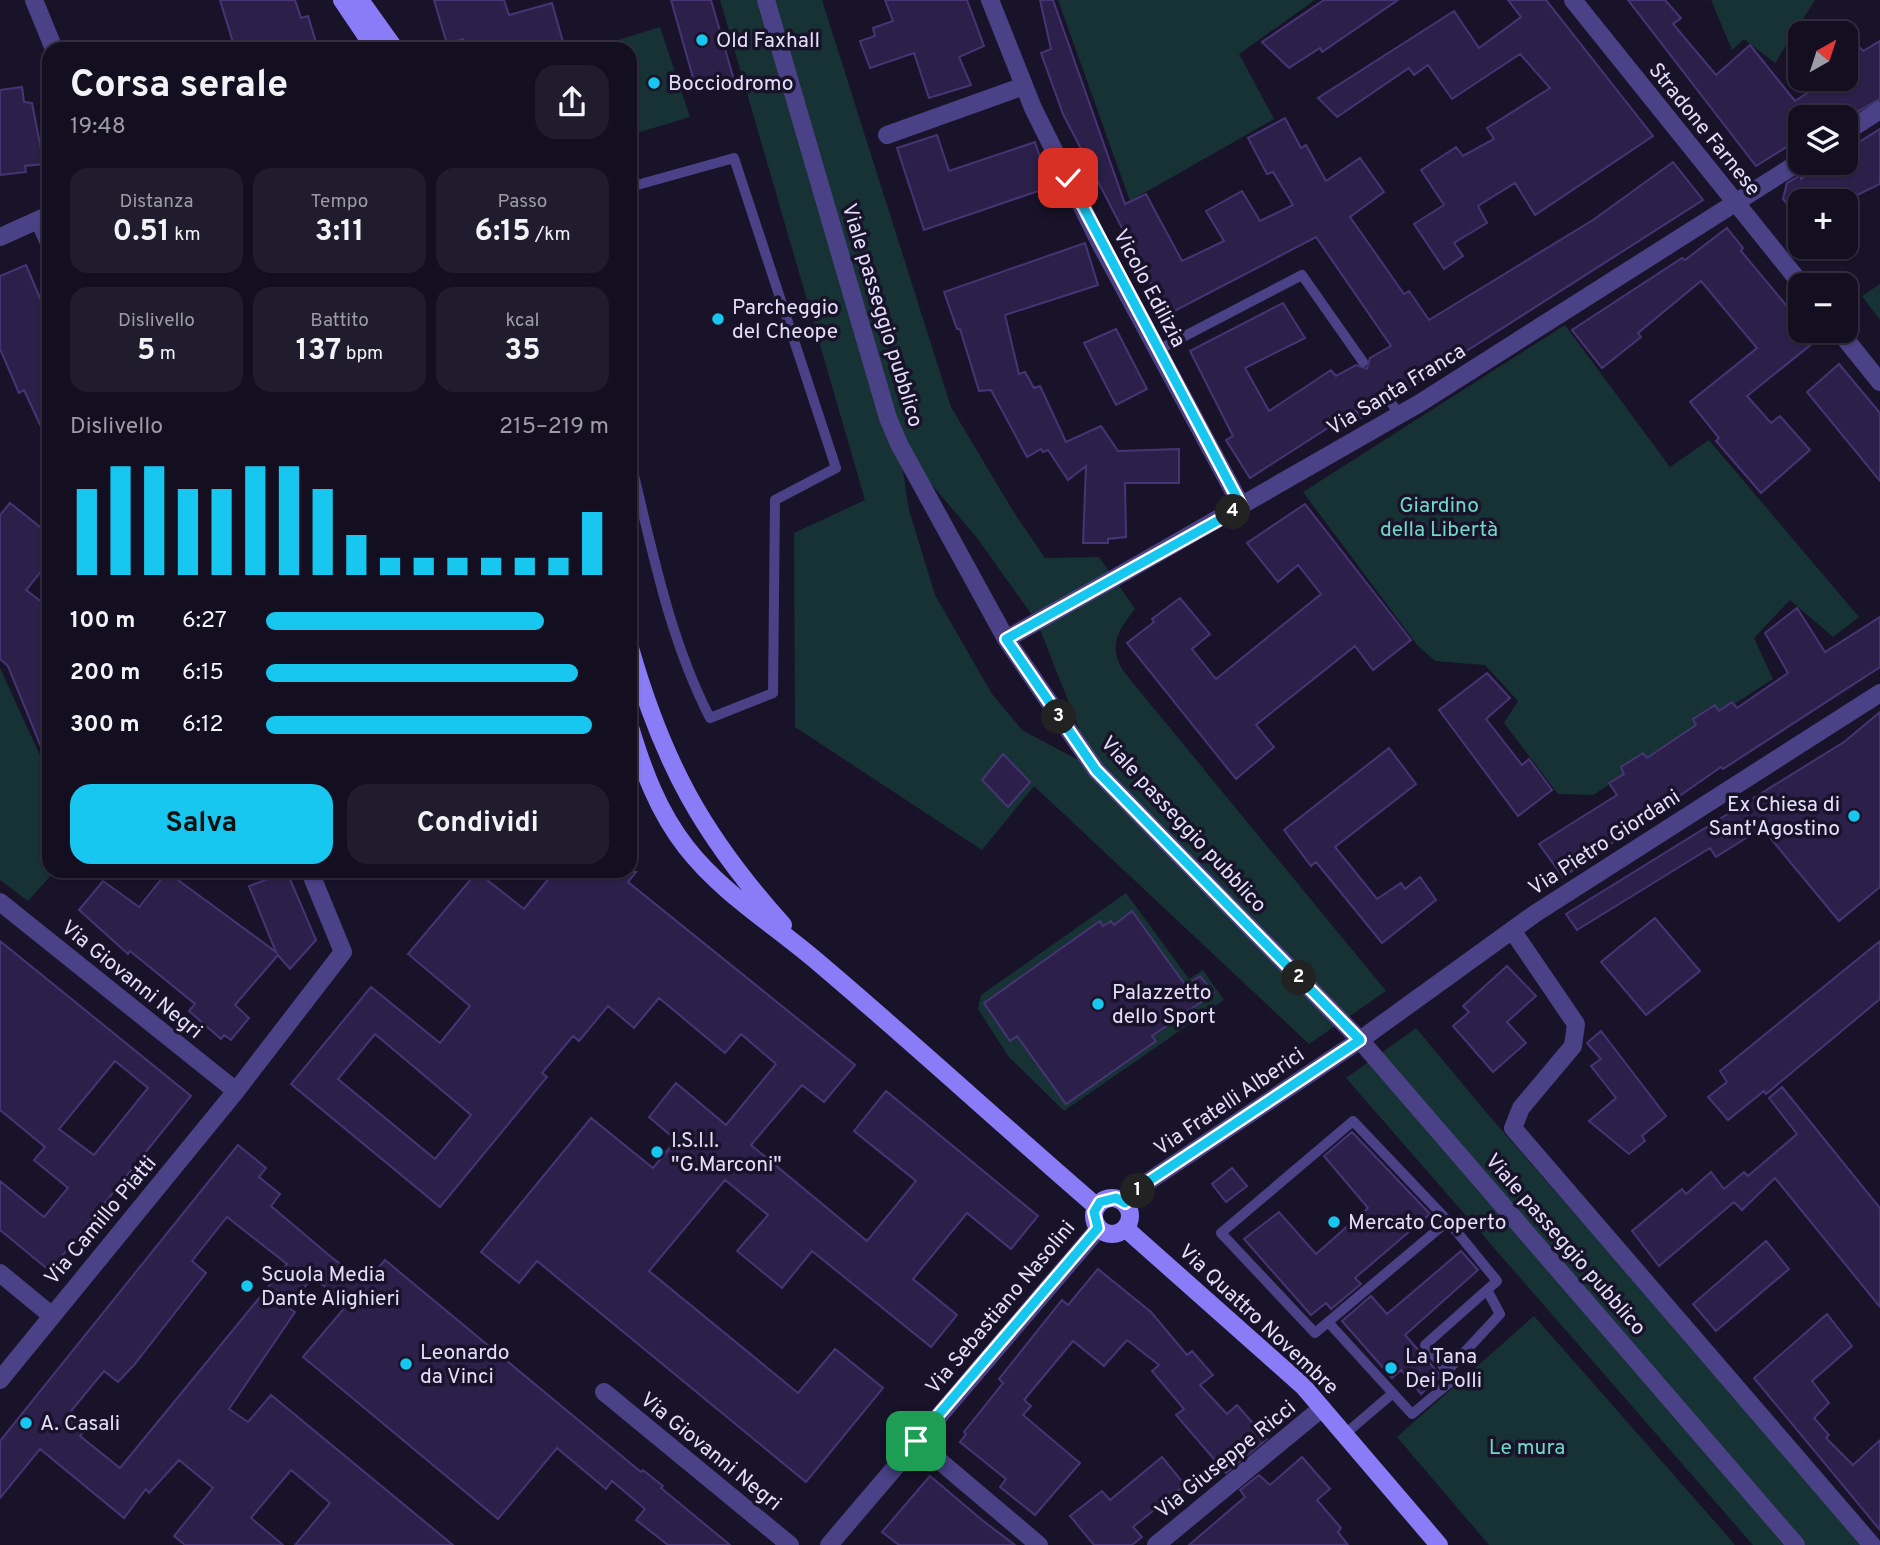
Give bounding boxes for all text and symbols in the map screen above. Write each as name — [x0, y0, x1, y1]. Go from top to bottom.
north arrow — [1788, 21, 1858, 91]
map controls — [1788, 21, 1858, 343]
place label: Old Faxhall — [716, 28, 820, 55]
marker: Old Faxhall — [694, 32, 710, 48]
street label: Stradone Farnese — [1642, 58, 1766, 202]
text: Corsa serale — [70, 62, 288, 111]
button: share — [535, 65, 609, 139]
place label: Bocciodromo — [668, 71, 793, 98]
marker: Bocciodromo — [646, 75, 662, 91]
button: layers — [1788, 105, 1858, 175]
text: 19:48 — [70, 113, 126, 142]
pin — [1038, 148, 1098, 208]
icon: check — [1049, 159, 1087, 197]
button: + — [1788, 189, 1858, 259]
text: Distanza — [119, 190, 194, 214]
text: Tempo — [311, 190, 368, 214]
text: Passo — [498, 190, 547, 214]
street label: Viale passeggio pubblico — [835, 200, 928, 430]
text: 0.51 — [112, 214, 170, 251]
text: 3:11 — [315, 214, 364, 251]
text: 6:15 — [475, 214, 531, 251]
text: km — [170, 223, 201, 247]
text: /km — [531, 223, 570, 247]
street label: Vicolo Edilizia — [1106, 225, 1191, 353]
button: − — [1788, 273, 1858, 343]
place label: Parcheggio del Cheope — [732, 295, 839, 346]
text: Dislivello — [118, 309, 195, 333]
text: Battito — [310, 309, 369, 333]
text: kcal — [506, 309, 539, 333]
marker: Parcheggio del Cheope — [710, 311, 726, 327]
text: 5 — [137, 333, 155, 370]
text: 137 — [296, 333, 341, 370]
text: 35 — [504, 333, 541, 370]
street label: Via Santa Franca — [1323, 338, 1471, 442]
text: m — [155, 342, 176, 366]
text: bpm — [341, 342, 383, 366]
text: Dislivello — [70, 413, 163, 442]
text: 215–219 m — [499, 413, 609, 442]
park label: Giardino della Libertà — [1380, 493, 1498, 544]
pin: 4 — [1216, 494, 1250, 530]
text: 4 — [1226, 499, 1239, 523]
text: 100 m — [70, 607, 135, 636]
text: 6:27 — [182, 607, 227, 636]
text: 200 m — [70, 659, 140, 688]
text: 6:15 — [182, 659, 224, 688]
pin: 3 — [1042, 700, 1076, 734]
text: 3 — [1053, 704, 1064, 728]
text: 300 m — [70, 711, 140, 740]
text: 6:12 — [182, 711, 224, 740]
street label: Viale passeggio pubblico — [1094, 731, 1272, 919]
button: Salva — [70, 784, 333, 864]
button: Condividi — [347, 784, 609, 864]
street label: Via Pietro Giordani — [1524, 784, 1686, 902]
place label: Ex Chiesa di Sant'Agostino — [1709, 792, 1840, 843]
marker: Ex Chiesa di Sant'Agostino — [1846, 808, 1862, 824]
street label: Via Giovanni Negri — [55, 915, 207, 1045]
pin: 2 — [1282, 960, 1316, 996]
text: 2 — [1293, 965, 1304, 989]
place label: Palazzetto dello Sport — [1112, 980, 1216, 1031]
marker: Palazzetto dello Sport — [1090, 996, 1106, 1012]
street label: Via Fratelli Alberici — [1149, 1042, 1310, 1163]
place label: I.S.I.I. "G.Marconi" — [671, 1128, 782, 1179]
marker: I.S.I.I. "G.Marconi" — [649, 1144, 665, 1160]
street label: Viale passeggio pubblico — [1479, 1148, 1651, 1341]
street label: Via Camillo Piatti — [39, 1151, 163, 1291]
pin: 1 — [1120, 1174, 1156, 1208]
text: 1 — [1134, 1178, 1141, 1202]
place label: Mercato Coperto — [1348, 1210, 1506, 1237]
marker: Mercato Coperto — [1326, 1214, 1342, 1230]
street label: Via Sebastiano Nasolini — [920, 1215, 1082, 1400]
street label: Via Quattro Novembre — [1172, 1239, 1344, 1401]
place label: Scuola Media Dante Alighieri — [261, 1262, 400, 1313]
marker: Scuola Media Dante Alighieri — [239, 1278, 255, 1294]
place label: Leonardo da Vinci — [420, 1340, 509, 1391]
place label: La Tana Dei Polli — [1405, 1344, 1482, 1395]
marker: Leonardo da Vinci — [398, 1356, 414, 1372]
marker: La Tana Dei Polli — [1383, 1360, 1399, 1376]
street label: Via Giovanni Negri — [634, 1387, 786, 1517]
street label: Via Giuseppe Ricci — [1150, 1395, 1302, 1525]
place label: A. Casali — [40, 1411, 120, 1438]
pin — [886, 1411, 946, 1471]
marker: A. Casali — [18, 1415, 34, 1431]
icon: arrive — [897, 1422, 935, 1460]
park label: Le mura — [1489, 1435, 1565, 1462]

